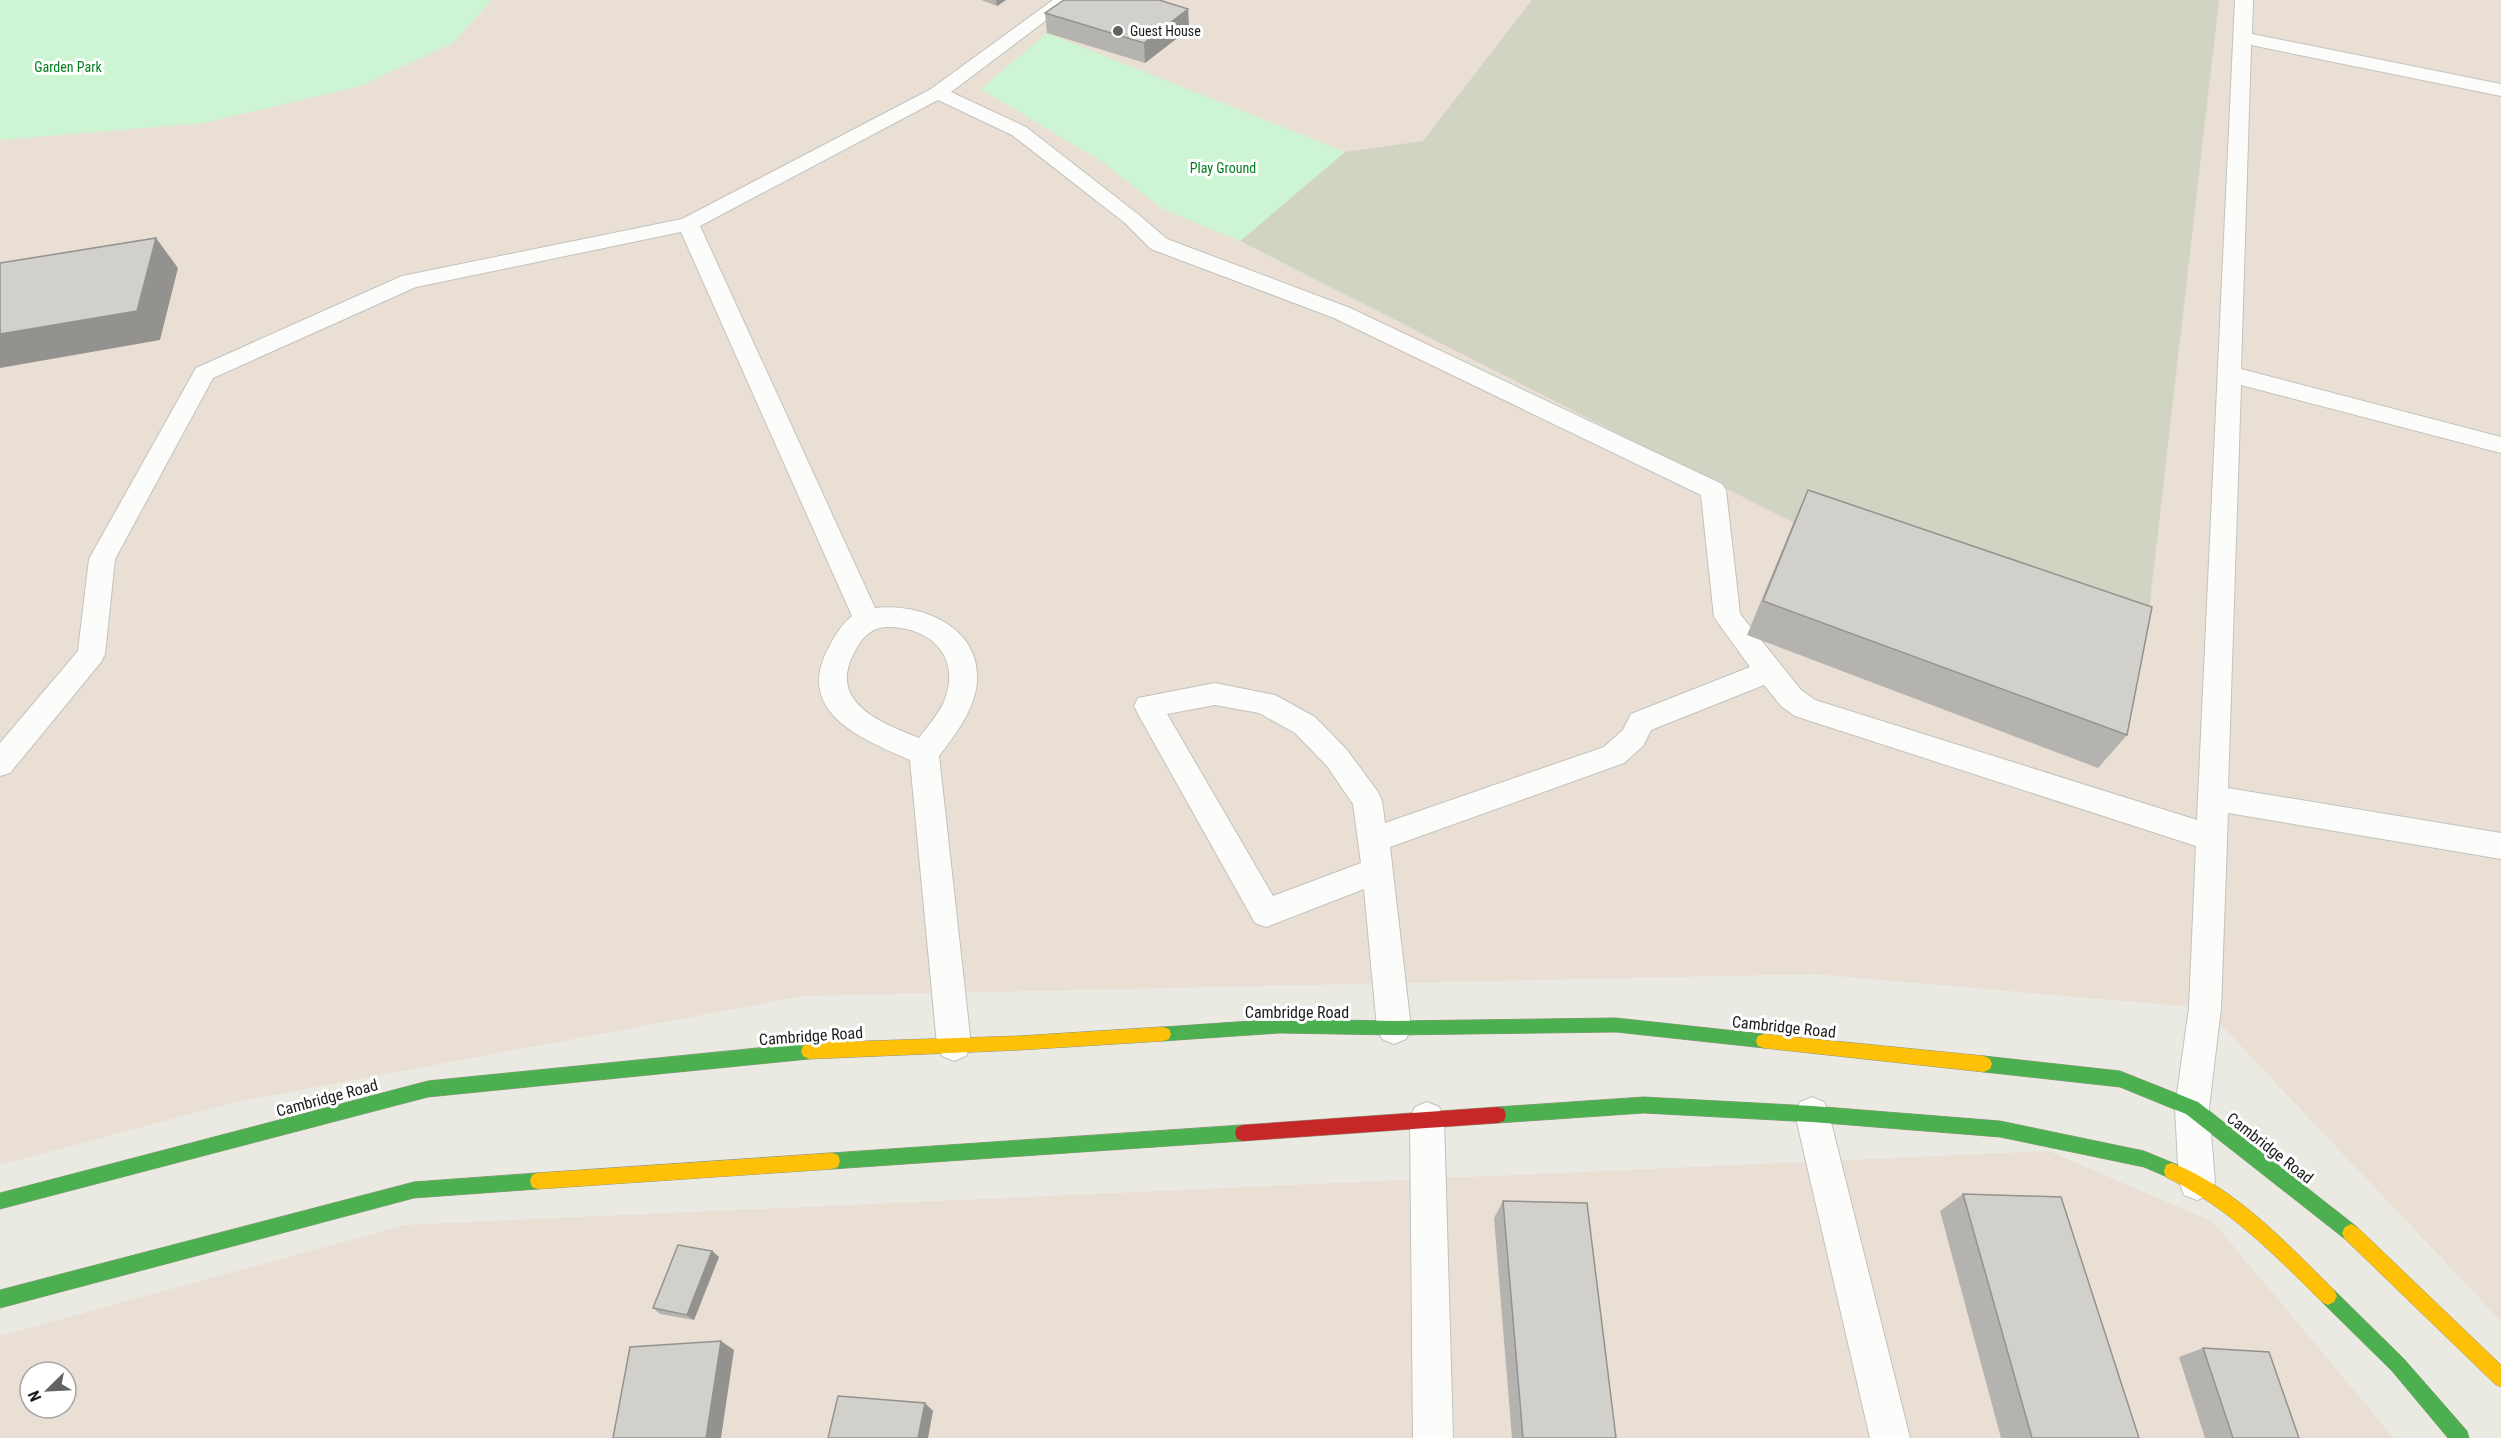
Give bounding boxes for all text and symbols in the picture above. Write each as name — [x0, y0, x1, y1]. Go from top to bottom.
place label: Guest House — [1130, 23, 1201, 39]
marker: Guest House — [1111, 24, 1125, 38]
park label: Garden Park — [34, 59, 102, 75]
park label: Play Ground — [1190, 160, 1256, 176]
street label: Cambridge Road — [1245, 1003, 1349, 1022]
street label: Cambridge Road — [1731, 1012, 1837, 1042]
street label: Cambridge Road — [758, 1023, 864, 1049]
street label: Cambridge Road — [274, 1075, 380, 1121]
street label: Cambridge Road — [2223, 1108, 2317, 1188]
north arrow — [18, 1360, 78, 1420]
text: N — [24, 1388, 45, 1404]

